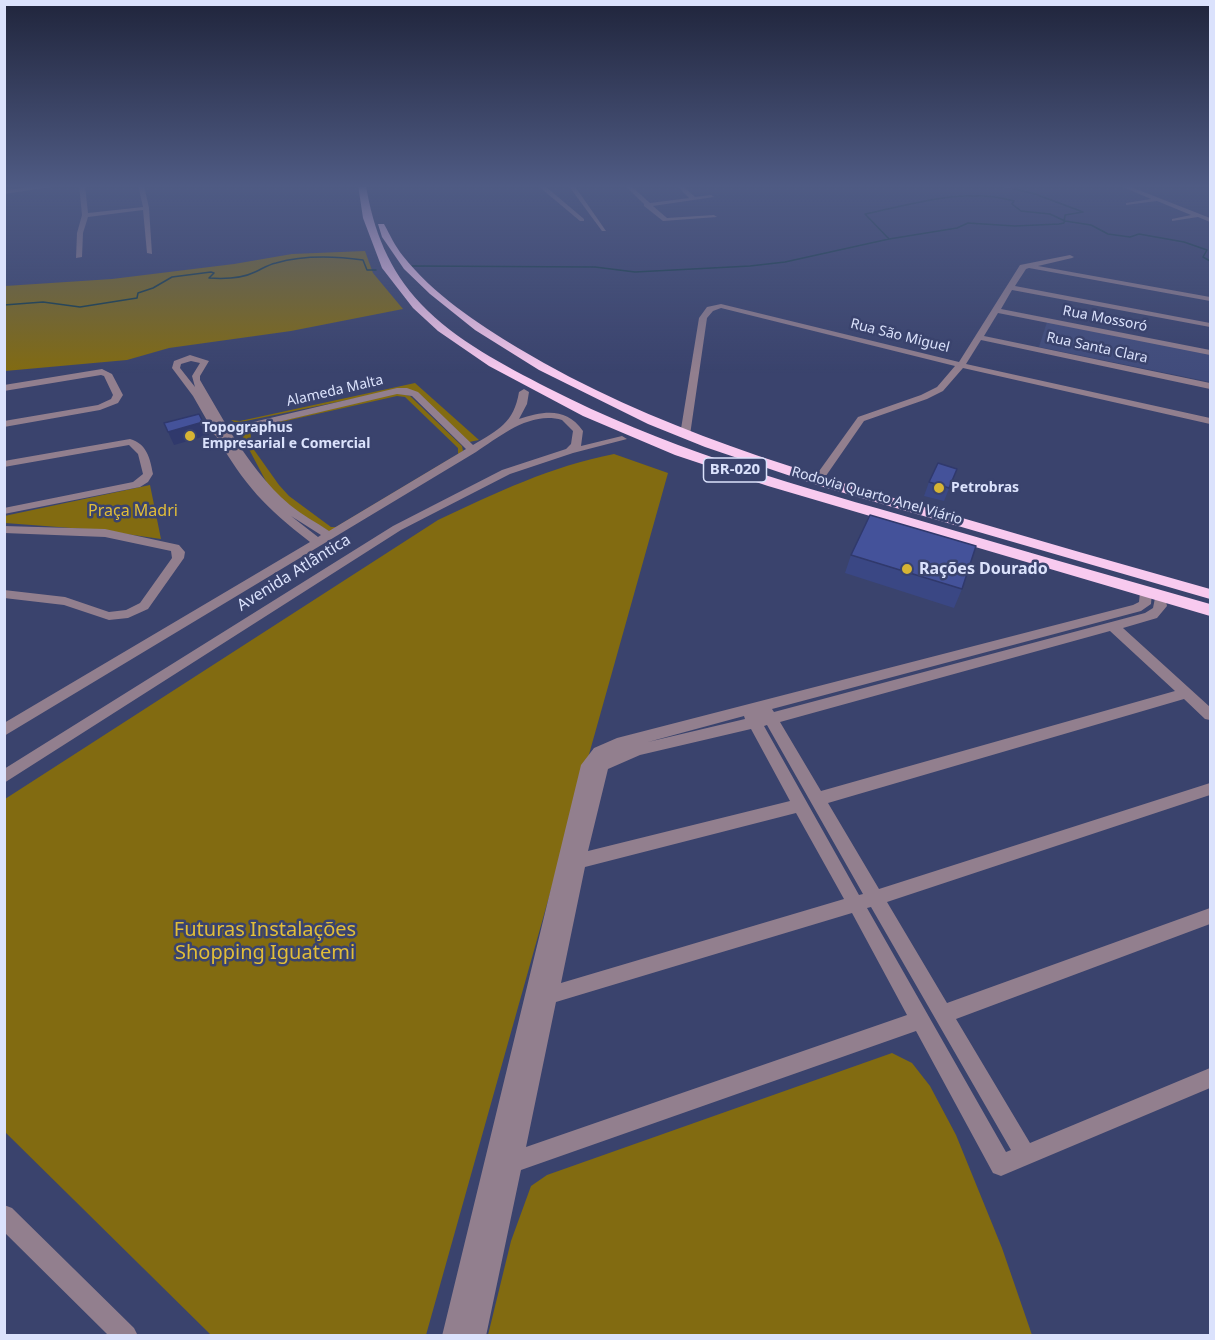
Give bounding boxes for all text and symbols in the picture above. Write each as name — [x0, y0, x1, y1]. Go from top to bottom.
street label: Rua Mossoró — [1061, 303, 1149, 335]
street label: Rua São Miguel — [849, 316, 951, 356]
street label: Rua Santa Clara — [1045, 329, 1149, 367]
street label: Alameda Malta — [285, 372, 385, 410]
place label: Topographus Empresarial e Comercial — [202, 420, 370, 452]
marker: Topographus Empresarial e Comercial — [183, 429, 197, 443]
road number: BR-020 — [704, 458, 766, 482]
street label: Rodovia Quarto Anel Viário — [790, 464, 964, 528]
place label: Petrobras — [951, 480, 1019, 496]
marker: Petrobras — [932, 481, 946, 495]
park label: Praça Madri — [88, 501, 178, 521]
street label: Avenida Atlântica — [234, 530, 354, 616]
place label: Rações Dourado — [919, 559, 1048, 579]
marker: Rações Dourado — [900, 562, 914, 576]
park label: Futuras Instalações Shopping Iguatemi — [174, 918, 356, 965]

